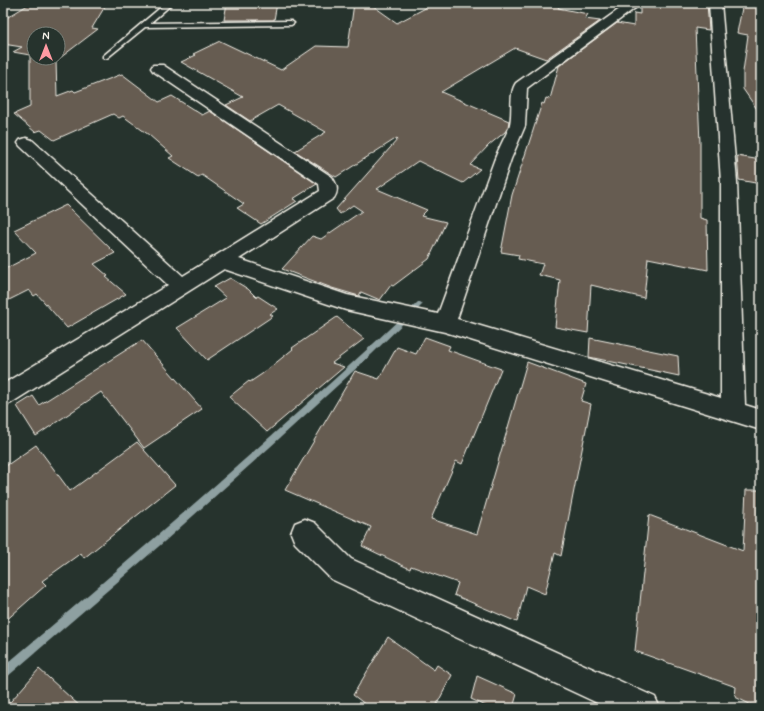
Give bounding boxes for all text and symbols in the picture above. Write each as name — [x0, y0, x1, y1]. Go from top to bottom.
north arrow — [26, 26, 66, 66]
text: N — [42, 30, 50, 44]

